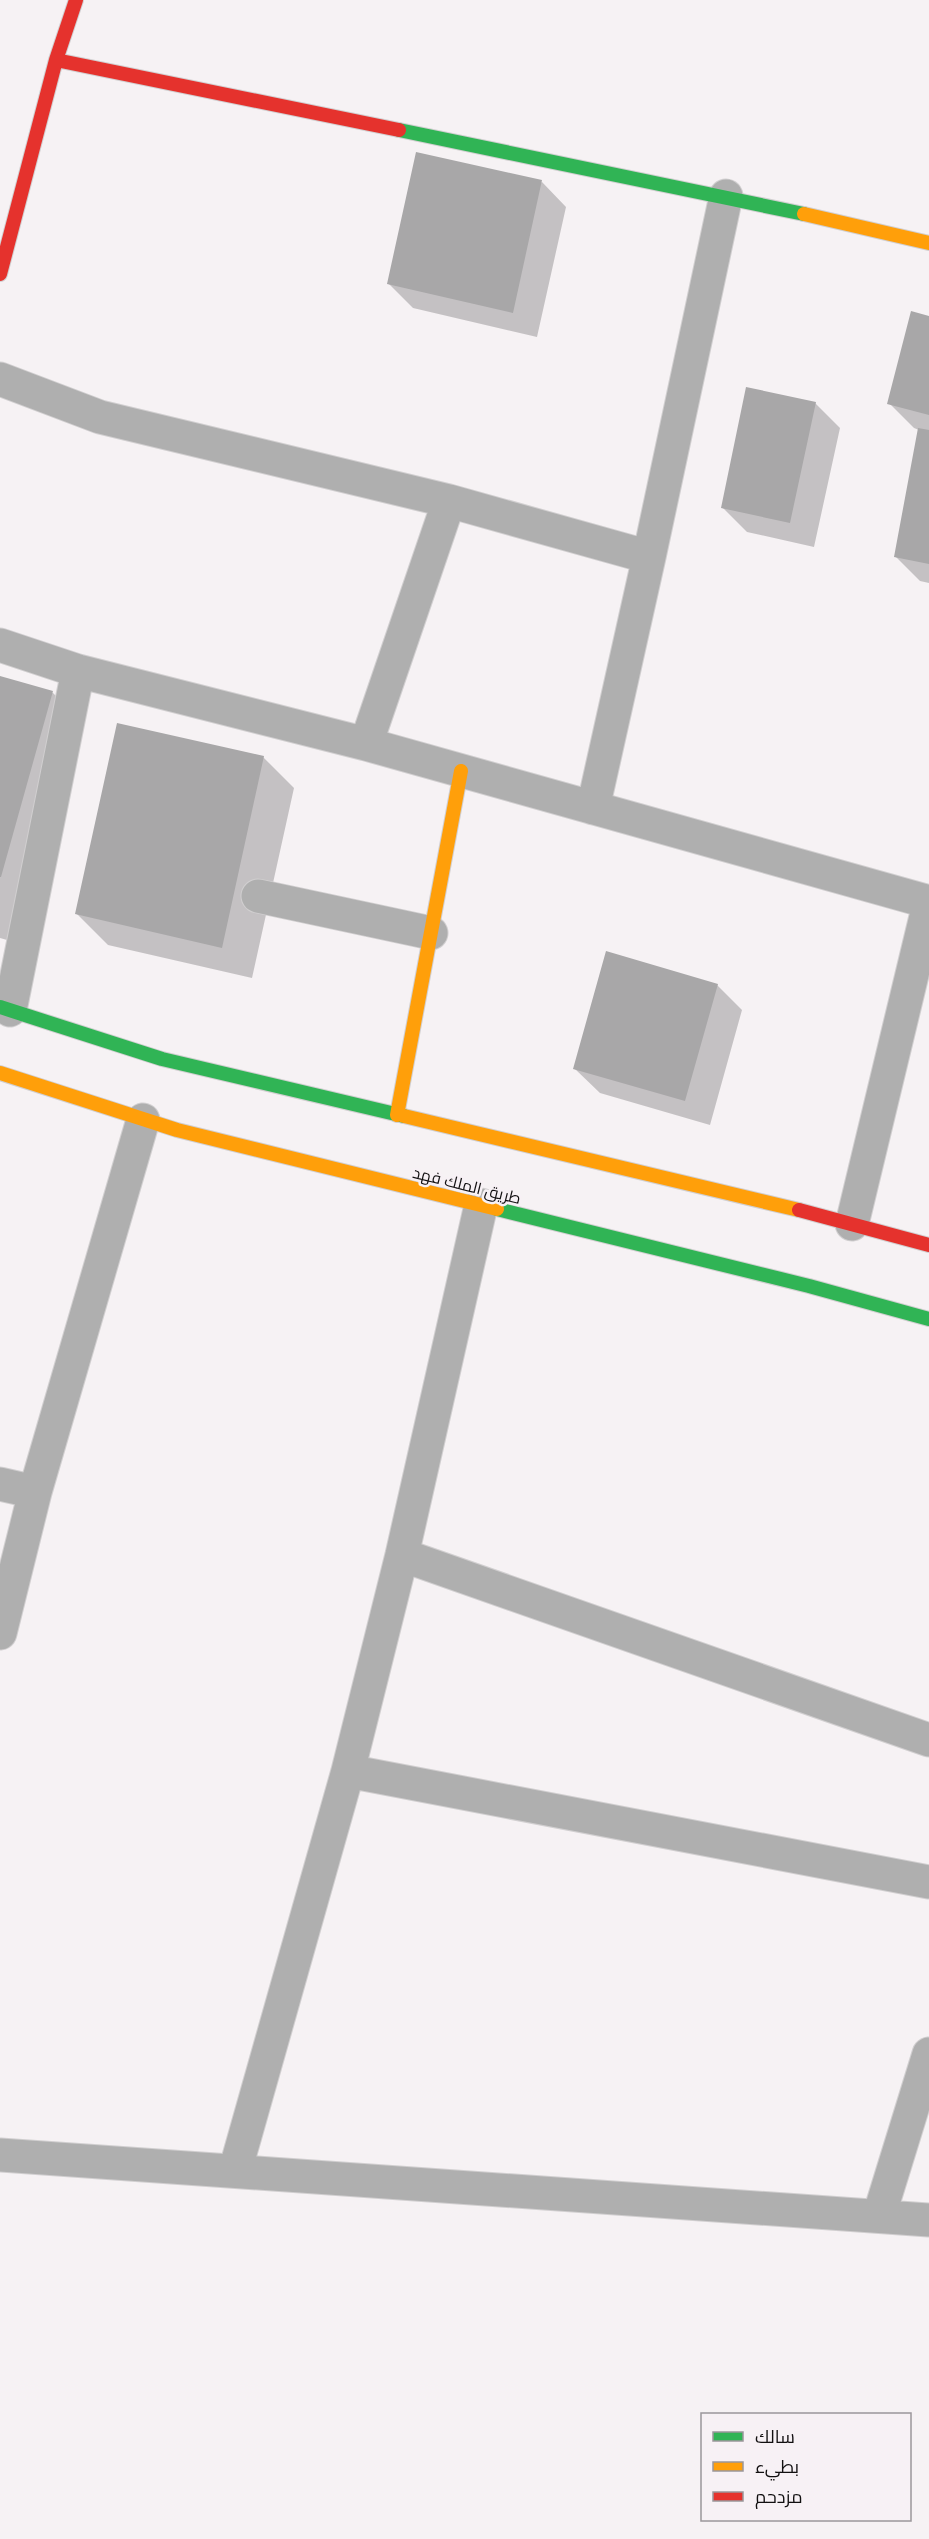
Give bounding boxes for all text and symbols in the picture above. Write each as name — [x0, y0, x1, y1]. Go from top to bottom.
street label: طريق الملك فهد — [411, 1163, 523, 1209]
legend — [701, 2413, 911, 2521]
text: سالك — [755, 2426, 795, 2448]
text: بطيء — [755, 2456, 799, 2481]
text: مزدحم — [755, 2486, 803, 2509]

